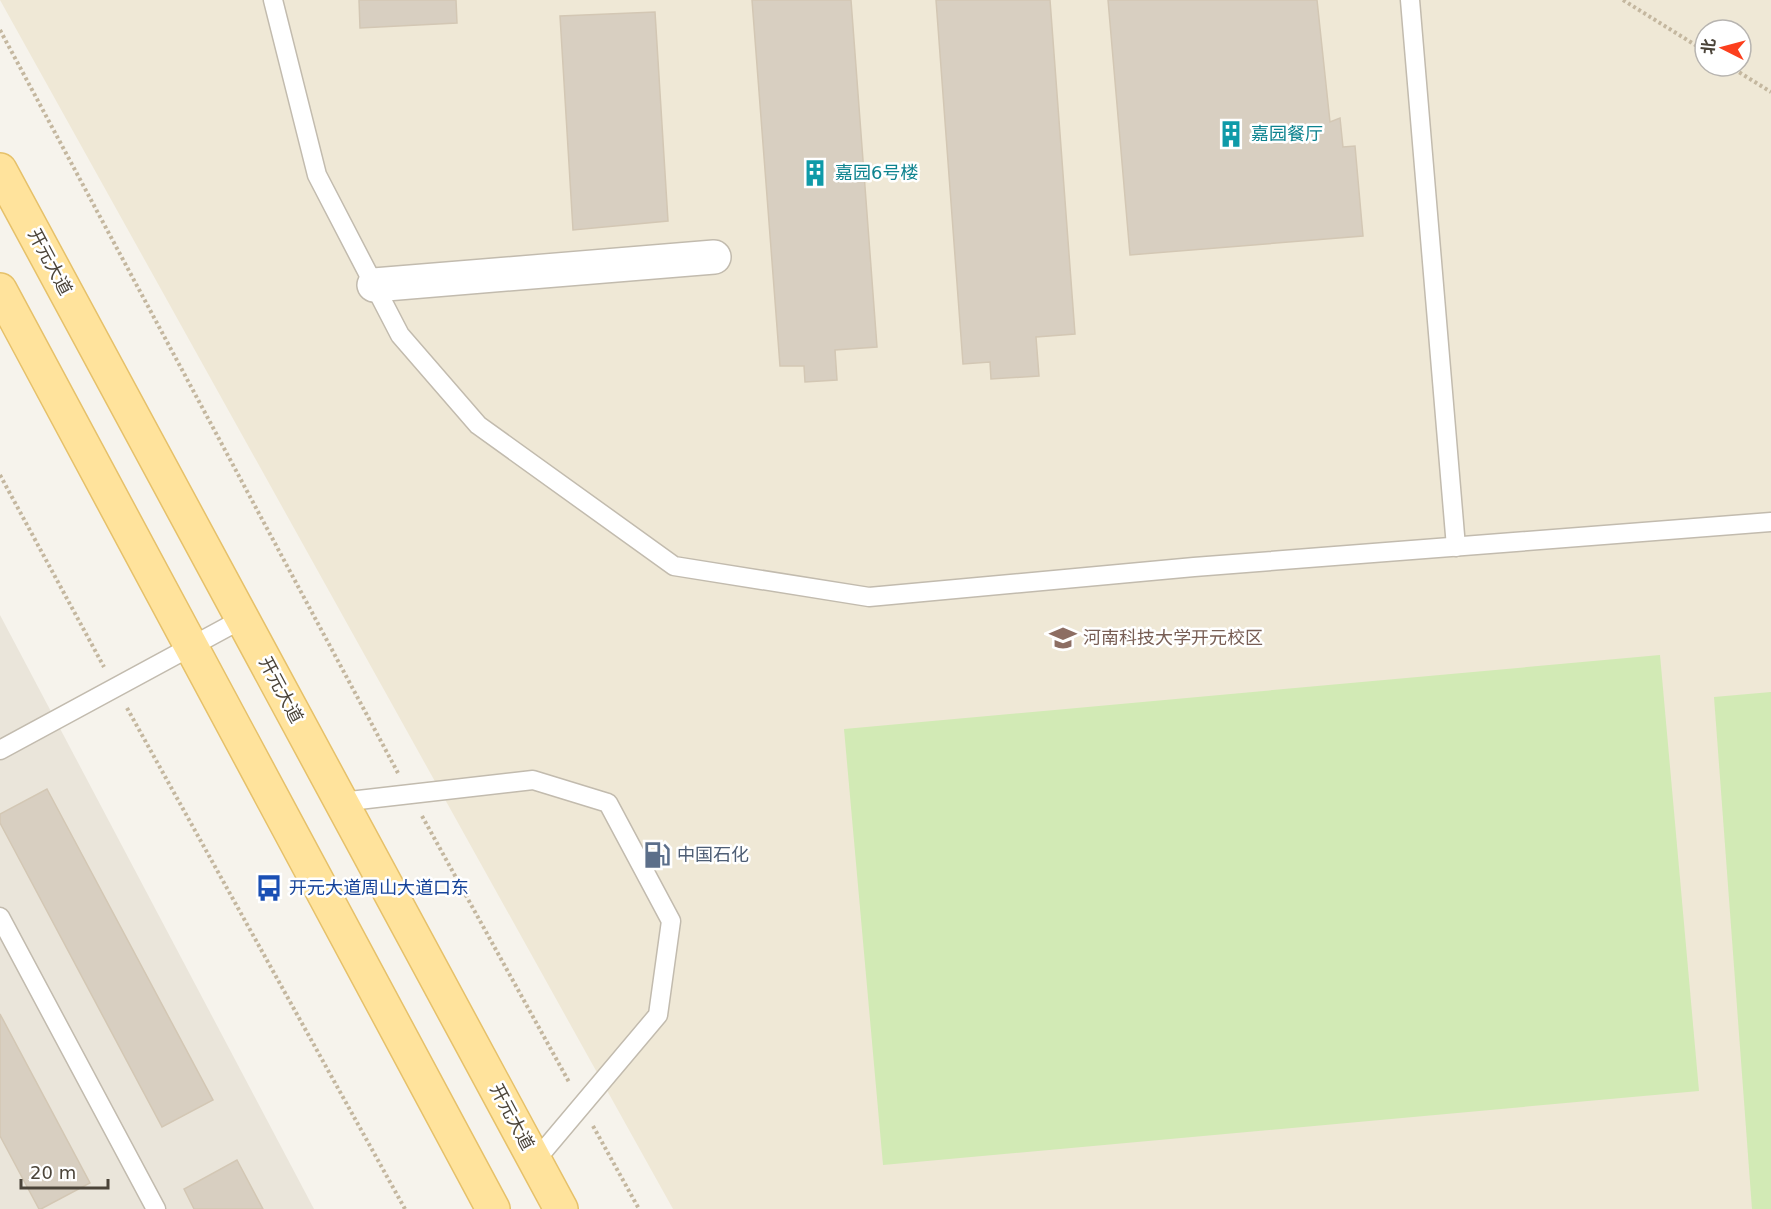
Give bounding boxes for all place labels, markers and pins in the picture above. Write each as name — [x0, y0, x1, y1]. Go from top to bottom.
building icon: 嘉园餐厅 — [1216, 119, 1246, 149]
place label: 嘉园餐厅 — [1251, 123, 1323, 144]
building icon: 嘉园6号楼 — [800, 158, 830, 188]
place label: 嘉园6号楼 — [835, 162, 918, 183]
school or university icon: 河南科技大学开元校区 — [1048, 623, 1078, 653]
place label: 河南科技大学开元校区 — [1083, 627, 1263, 648]
fuel station icon: 中国石化 — [642, 840, 672, 870]
place label: 中国石化 — [677, 844, 749, 865]
bus stop icon: 开元大道周山大道口东 — [254, 873, 284, 903]
place label: 开元大道周山大道口东 — [289, 877, 469, 898]

